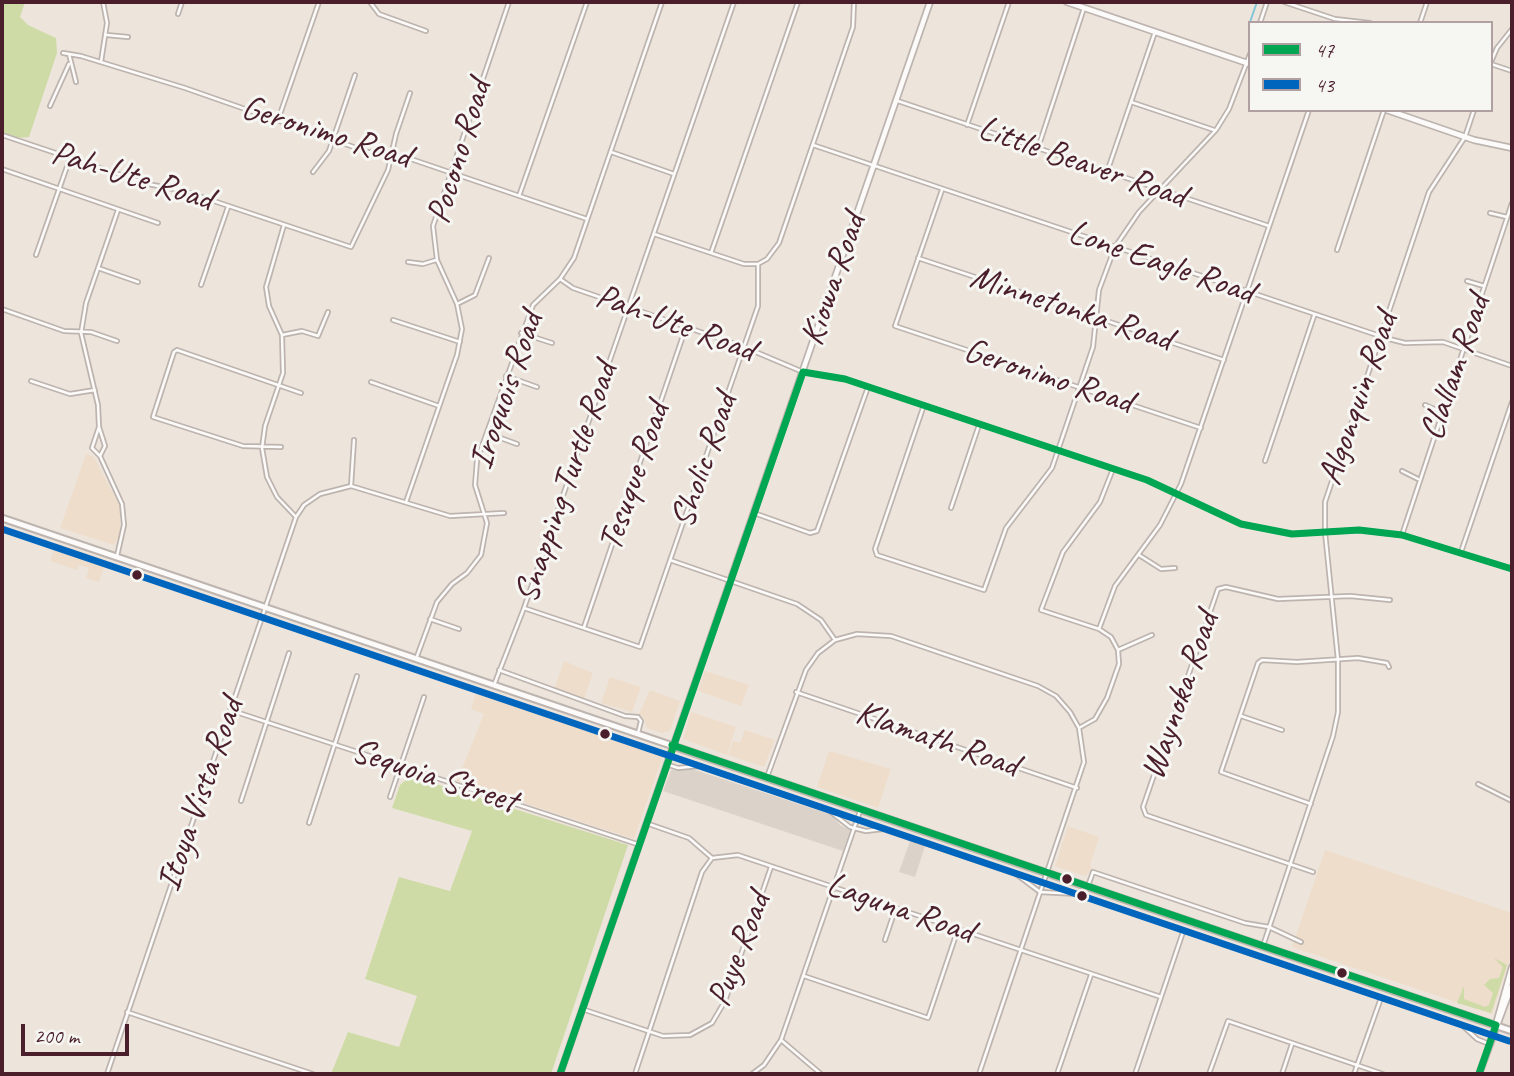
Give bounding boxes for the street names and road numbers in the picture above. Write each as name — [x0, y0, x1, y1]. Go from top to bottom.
street label: Pocono Road — [418, 75, 502, 229]
street label: Geronimo Road — [236, 87, 416, 179]
street label: Little Beaver Road — [973, 108, 1191, 218]
street label: Pah-Ute Road — [46, 133, 218, 221]
street label: Kiowa Road — [792, 209, 876, 351]
street label: Lone Eagle Road — [1063, 212, 1259, 314]
street label: Minnetonka Road — [965, 257, 1177, 361]
street label: Pah-Ute Road — [590, 276, 760, 372]
street label: Clallam Road — [1412, 290, 1500, 446]
street label: Iroquois Road — [461, 307, 553, 475]
street label: Algonquin Road — [1310, 307, 1408, 491]
street label: Geronimo Road — [958, 330, 1138, 424]
street label: Snapping Turtle Road — [506, 357, 628, 609]
street label: Sholic Road — [663, 389, 747, 533]
street label: Tesuque Road — [590, 397, 680, 557]
street label: Waynoka Road — [1133, 607, 1229, 785]
street label: Itoya Vista Road — [148, 693, 254, 897]
street label: Klamath Road — [850, 693, 1024, 787]
street label: Sequoia Street — [346, 731, 522, 823]
street label: Laguna Road — [821, 864, 979, 954]
street label: Puye Road — [699, 887, 781, 1013]

